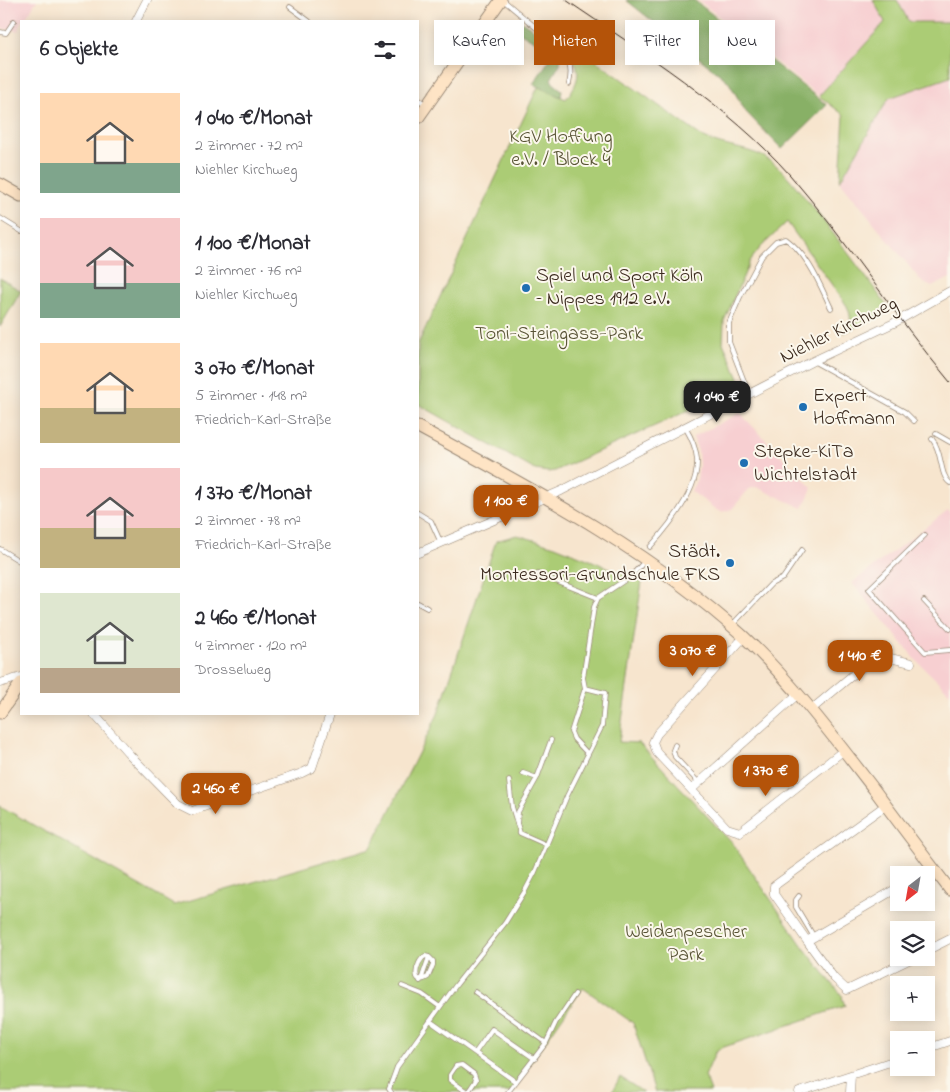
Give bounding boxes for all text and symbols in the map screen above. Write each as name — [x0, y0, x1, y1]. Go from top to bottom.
chip: Kaufen — [434, 20, 524, 65]
chip: Mieten — [534, 20, 615, 65]
chip: Filter — [625, 20, 699, 65]
chip: Neu — [709, 20, 775, 65]
text: 6 Objekte — [40, 35, 118, 65]
icon: filters — [371, 36, 399, 64]
text: 1 040 €/Monat — [195, 104, 313, 134]
icon: home — [80, 113, 140, 173]
park label: KGV Hoffung e.V. / Block 4 — [509, 123, 613, 175]
text: 2 Zimmer · 72 m² — [195, 134, 303, 158]
text: Niehler Kirchweg — [195, 158, 297, 182]
text: 1 100 €/Monat — [195, 229, 311, 259]
icon: home — [80, 238, 140, 298]
text: 2 Zimmer · 76 m² — [195, 259, 302, 283]
place label: Spiel und Sport Köln – Nippes 1912 e.V. — [536, 262, 703, 314]
marker: Spiel und Sport Köln – Nippes 1912 e.V. — [520, 282, 532, 294]
text: Niehler Kirchweg — [195, 283, 297, 307]
street label: Niehler Kirchweg — [775, 290, 903, 373]
park label: Toni-Steingass-Park — [475, 320, 643, 350]
text: 3 070 €/Monat — [195, 354, 315, 384]
icon: home — [80, 363, 140, 423]
pin: 1 040 € — [671, 380, 763, 423]
place label: Expert Hoffmann — [813, 382, 895, 434]
text: 5 Zimmer · 148 m² — [195, 384, 307, 408]
text: 1 040 € — [695, 385, 739, 409]
marker: Expert Hoffmann — [797, 401, 809, 413]
text: Friedrich-Karl-Straße — [195, 408, 331, 432]
place label: Stepke-KiTa Wichtelstadt — [754, 438, 857, 490]
marker: Stepke-KiTa Wichtelstadt — [738, 457, 750, 469]
text: 1 370 €/Monat — [195, 479, 312, 509]
pin: 1 100 € — [460, 484, 552, 527]
icon: home — [80, 488, 140, 548]
text: 1 100 € — [484, 489, 528, 513]
text: 2 Zimmer · 78 m² — [195, 509, 301, 533]
text: Friedrich-Karl-Straße — [195, 533, 331, 557]
place label: Städt. Montessori-Grundschule FKS — [480, 538, 720, 590]
marker: Städt. Montessori-Grundschule FKS — [724, 557, 736, 569]
text: 2 460 €/Monat — [195, 604, 316, 634]
icon: home — [80, 613, 140, 673]
text: 4 Zimmer · 120 m² — [195, 634, 307, 658]
pin: 3 070 € — [647, 634, 739, 677]
text: 3 070 € — [670, 639, 716, 663]
pin: 1 410 € — [814, 640, 906, 682]
text: 1 410 € — [839, 644, 881, 668]
text: Drosselweg — [195, 658, 271, 682]
pin: 1 370 € — [720, 754, 812, 797]
text: 1 370 € — [744, 759, 788, 783]
pin: 2 460 € — [170, 772, 262, 815]
text: 2 460 € — [192, 777, 240, 801]
north arrow — [890, 866, 935, 911]
map controls — [890, 866, 935, 1076]
park label: Weidenpescher Park — [625, 918, 748, 970]
button: layers — [890, 921, 935, 966]
button: + — [890, 976, 935, 1021]
button: − — [890, 1031, 935, 1076]

